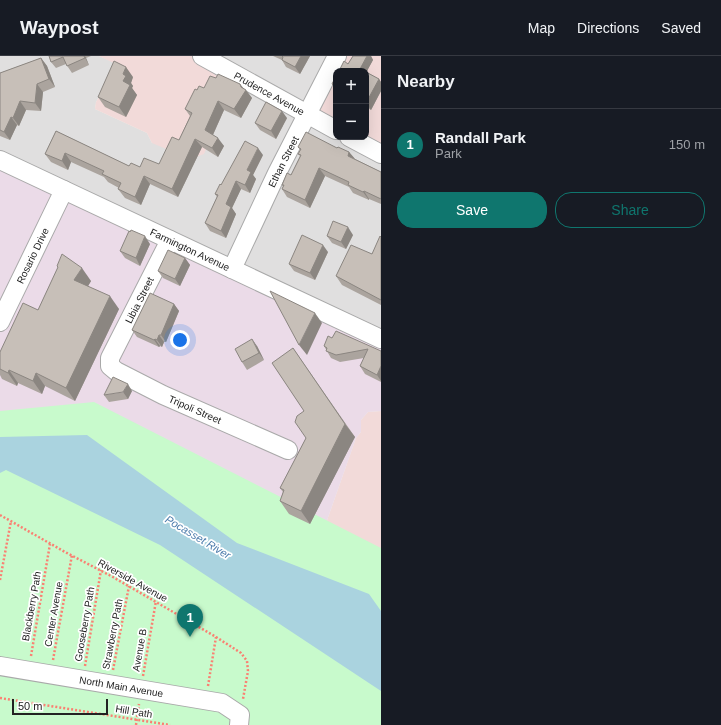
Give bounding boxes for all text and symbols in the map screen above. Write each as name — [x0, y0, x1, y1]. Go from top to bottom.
text: Waypost — [20, 17, 98, 38]
text: Map — [528, 20, 555, 36]
text: Directions — [577, 20, 639, 36]
text: Saved — [661, 20, 701, 36]
map controls — [333, 68, 369, 140]
button: + — [333, 68, 369, 104]
street label: Prudence Avenue — [232, 70, 307, 118]
text: Nearby — [397, 72, 455, 91]
button: − — [333, 104, 369, 140]
text: Randall Park — [435, 129, 526, 146]
street label: Ethan Street — [266, 134, 301, 189]
text: 1 — [406, 137, 414, 152]
text: 150 m — [669, 137, 705, 152]
text: Park — [435, 146, 462, 161]
button: Save — [397, 192, 547, 228]
button: Share — [555, 192, 705, 228]
street label: Rosario Drive — [15, 226, 51, 285]
street label: Farmington Avenue — [148, 226, 232, 273]
street label: Libia Street — [123, 275, 156, 325]
your location — [170, 330, 190, 350]
street label: Tripoli Street — [167, 393, 223, 426]
water label: Pocasset River — [163, 513, 234, 562]
street label: Riverside Avenue — [96, 557, 170, 604]
street label: Blackberry Path — [20, 570, 43, 642]
street label: Center Avenue — [42, 580, 65, 648]
street label: Gooseberry Path — [73, 586, 96, 662]
street label: Strawberry Path — [100, 598, 125, 670]
pin: 1 — [177, 604, 203, 637]
street label: Avenue B — [130, 628, 149, 672]
street label: North Main Avenue — [78, 674, 164, 699]
scale bar — [12, 697, 108, 716]
text: 50 m — [18, 700, 42, 712]
street label: Hill Path — [115, 703, 153, 720]

